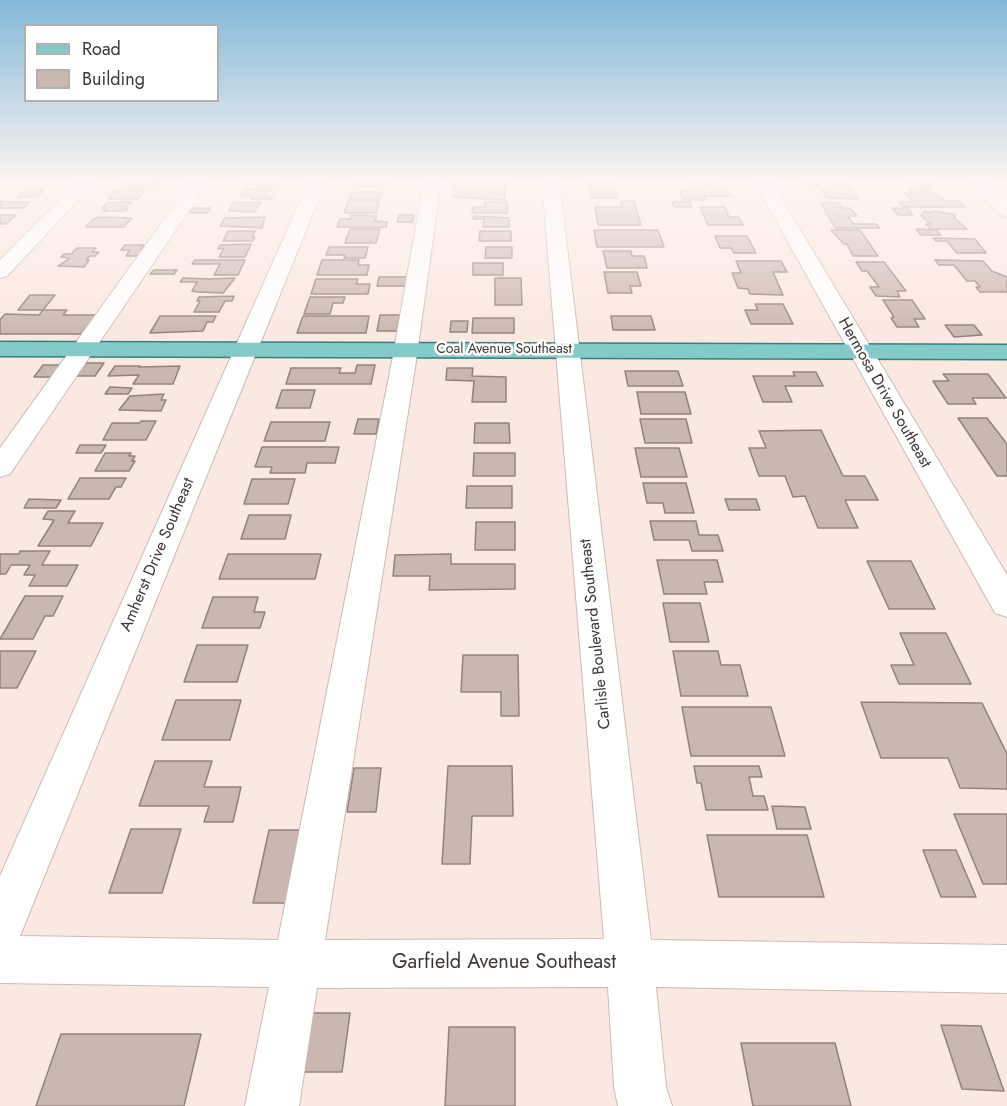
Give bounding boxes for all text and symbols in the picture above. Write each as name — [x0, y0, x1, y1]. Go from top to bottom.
legend — [24, 24, 219, 102]
text: Road — [82, 36, 121, 62]
text: Building — [82, 66, 145, 92]
street label: Hermosa Drive Southeast — [833, 315, 935, 471]
street label: Coal Avenue Southeast — [436, 342, 572, 358]
street label: Amherst Drive Southeast — [117, 475, 199, 635]
street label: Carlisle Boulevard Southeast — [576, 538, 616, 730]
street label: Garfield Avenue Southeast — [392, 951, 616, 975]

